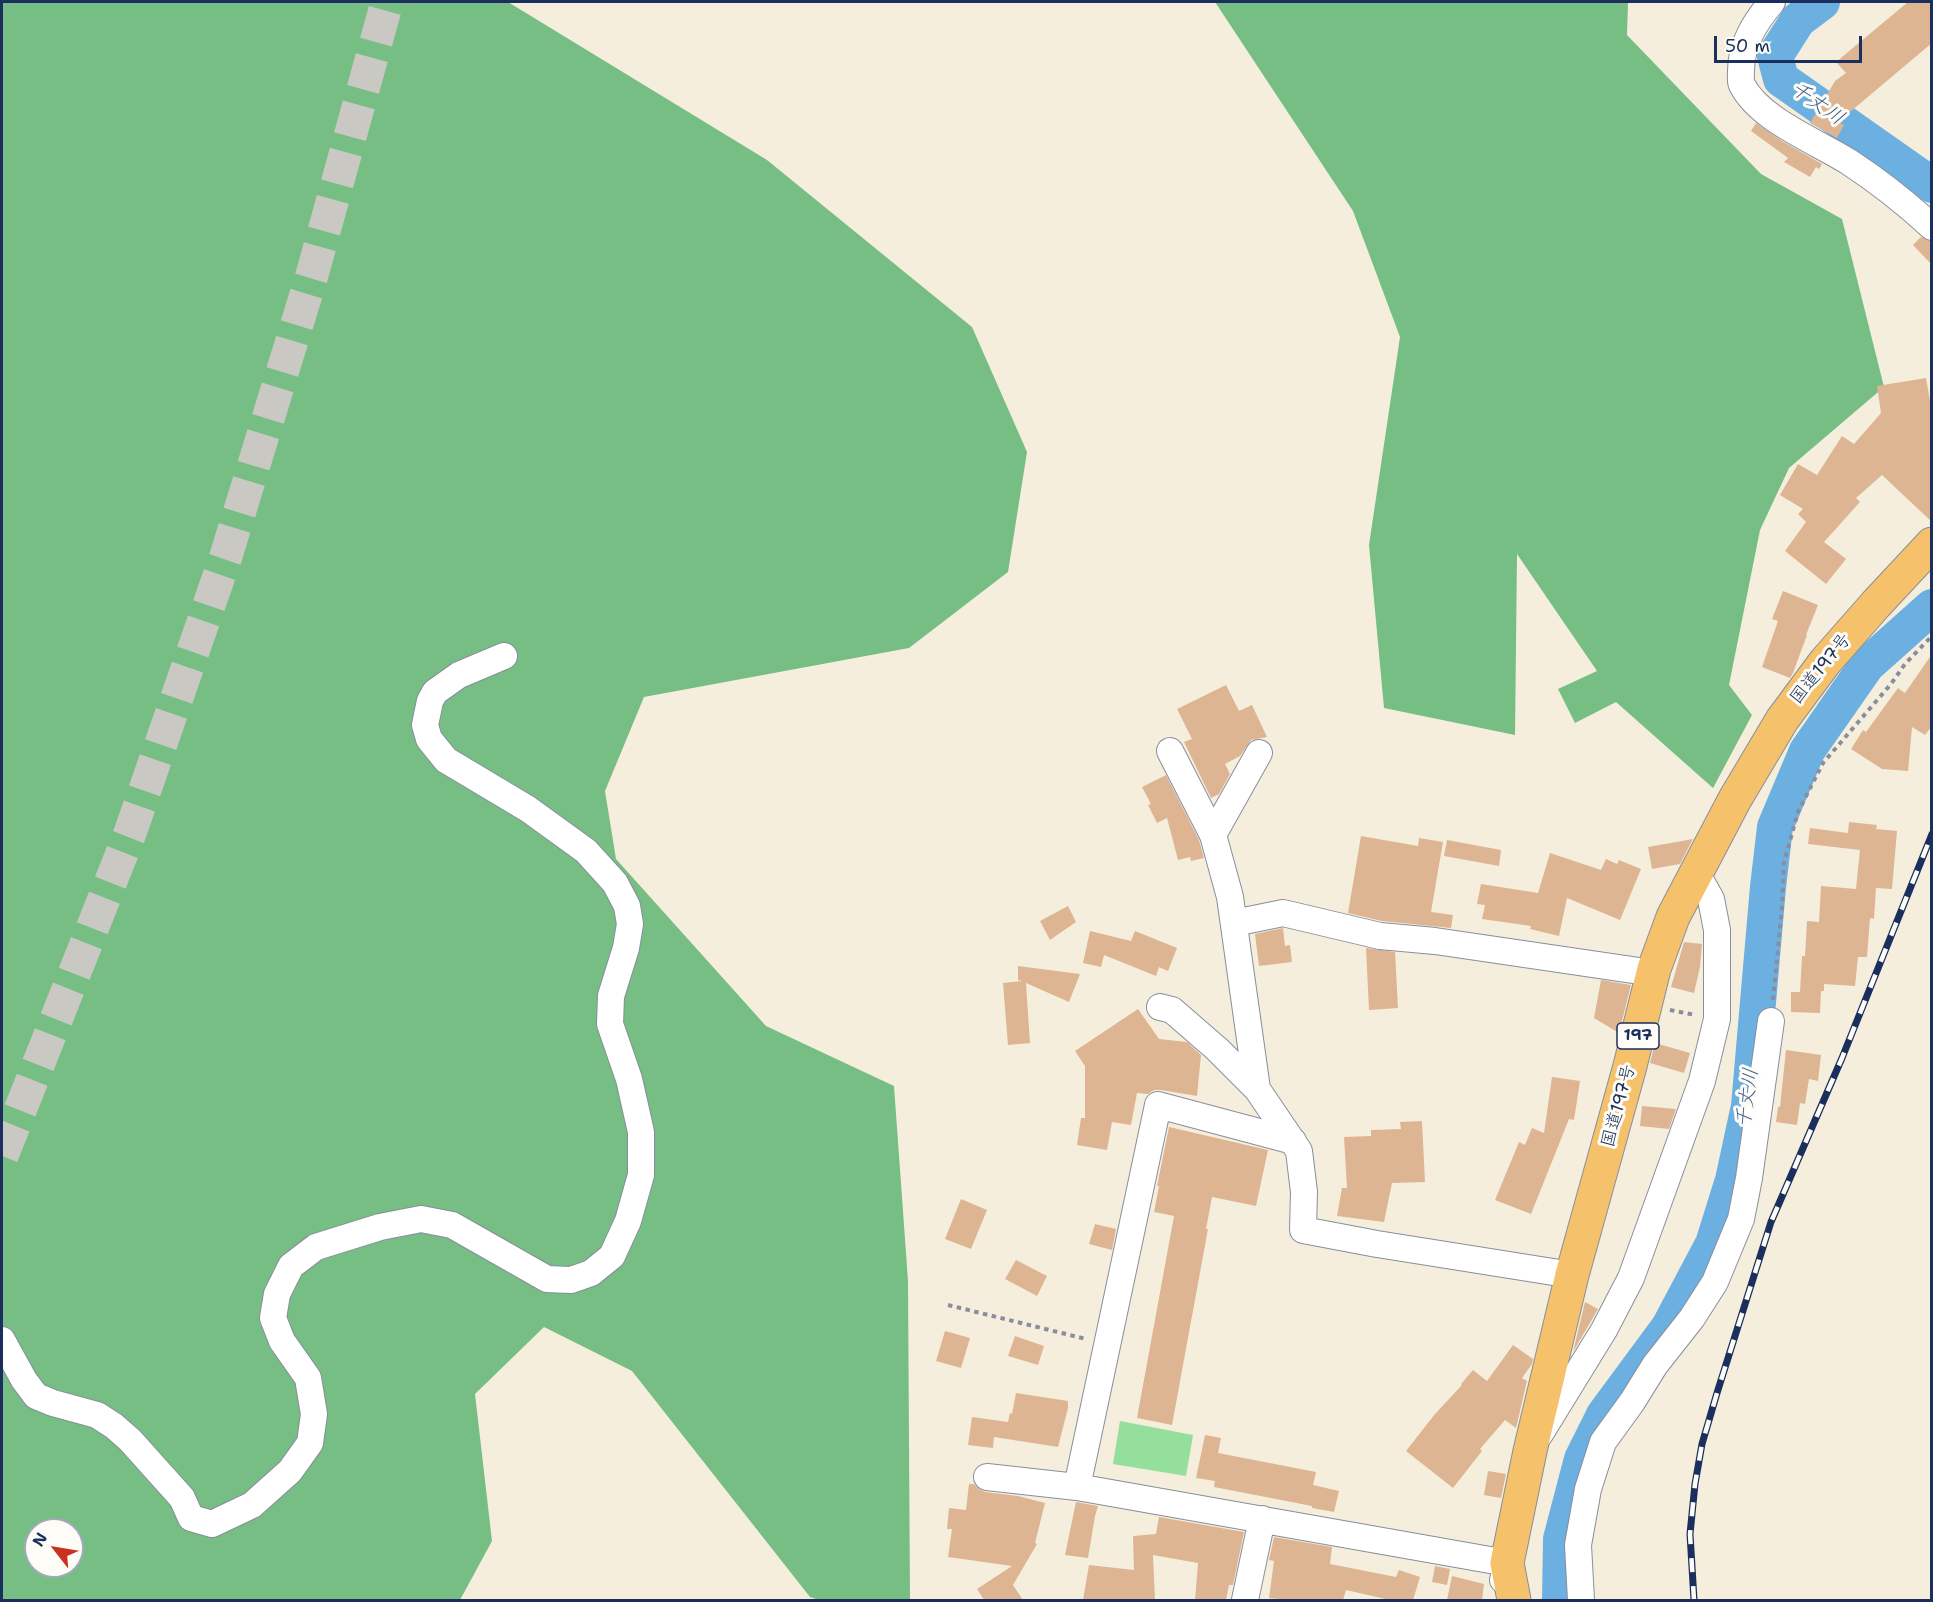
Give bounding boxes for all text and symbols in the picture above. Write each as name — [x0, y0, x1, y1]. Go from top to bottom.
scale bar — [1717, 24, 1866, 62]
text: 50 m — [1725, 34, 1770, 58]
water label: 千丈川 — [1786, 77, 1848, 131]
street label: 国道197号 — [1786, 629, 1856, 709]
road number: 197 — [1617, 1023, 1659, 1049]
street label: 国道197号 — [1598, 1062, 1640, 1150]
water label: 千丈川 — [1732, 1067, 1764, 1129]
north arrow — [24, 1518, 84, 1578]
text: N — [28, 1529, 52, 1550]

